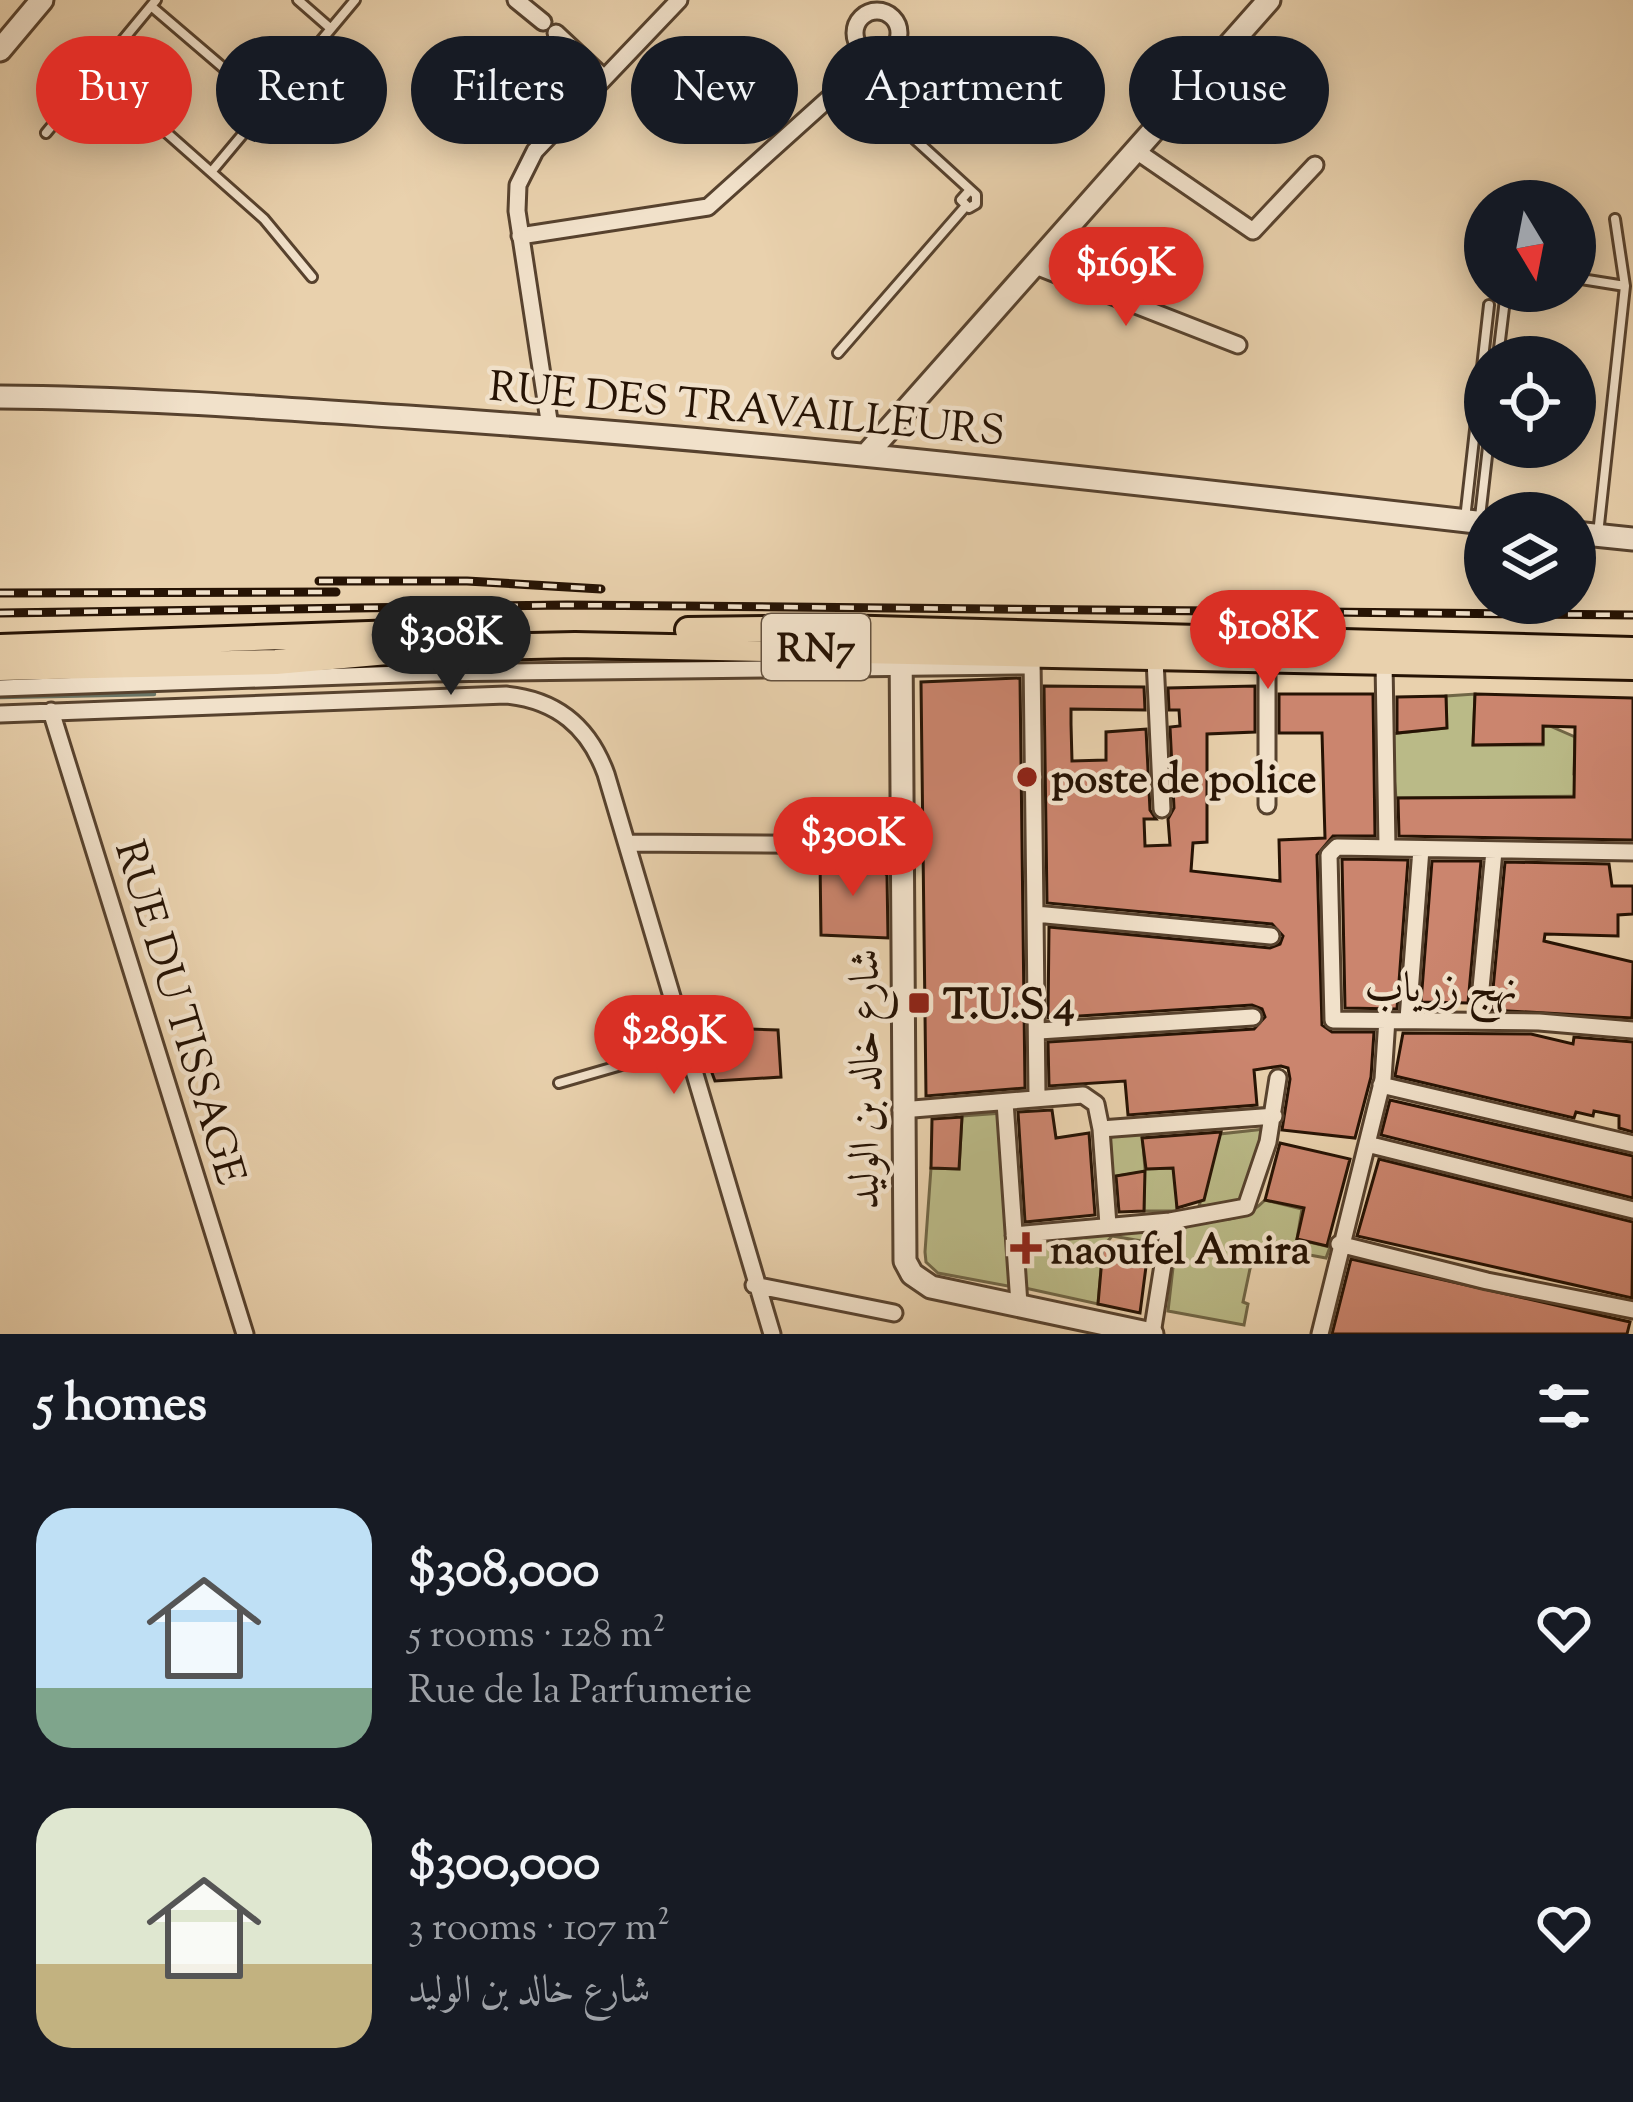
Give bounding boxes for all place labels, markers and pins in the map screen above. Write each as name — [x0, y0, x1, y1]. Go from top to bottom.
pin: $169K — [1042, 227, 1210, 329]
pin: $108K — [1184, 590, 1352, 692]
pin: $308K — [367, 596, 535, 698]
place label: poste de police — [1051, 752, 1317, 812]
marker: poste de police — [1014, 764, 1040, 790]
pin: $300K — [769, 797, 937, 899]
place label: T.U.S 4 — [943, 978, 1075, 1038]
marker: T.U.S 4 — [906, 990, 932, 1016]
pin: $289K — [590, 995, 758, 1097]
place label: naoufel Amira — [1050, 1223, 1311, 1283]
marker: naoufel Amira — [1013, 1235, 1039, 1261]

